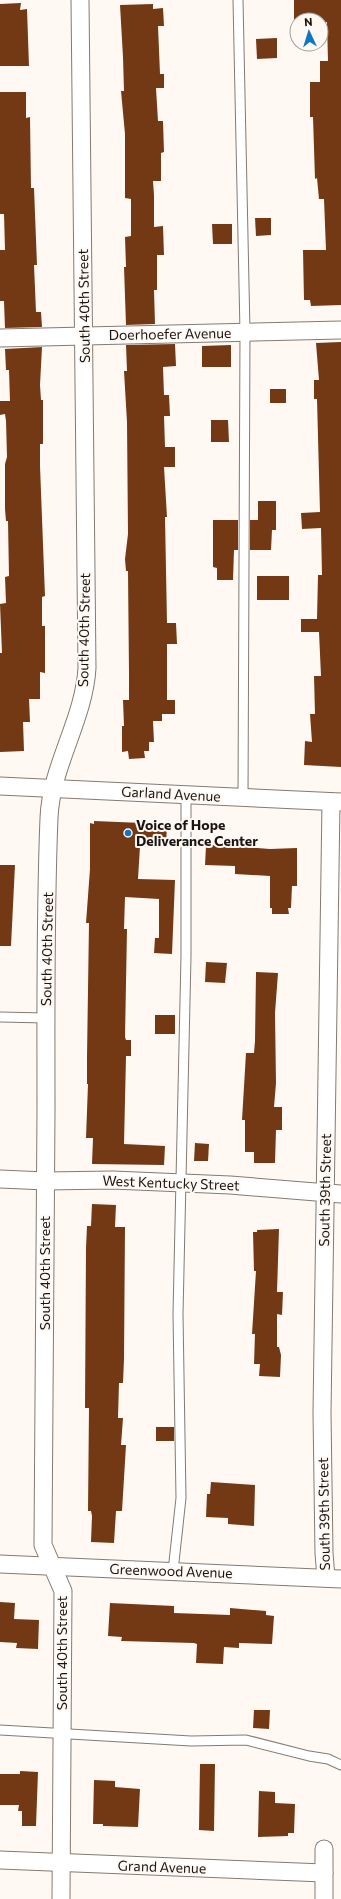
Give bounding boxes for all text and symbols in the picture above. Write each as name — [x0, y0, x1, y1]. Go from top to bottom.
north arrow — [289, 12, 329, 52]
text: N — [304, 15, 313, 28]
street label: South 40th Street — [74, 248, 93, 363]
street label: Doerhoefer Avenue — [108, 324, 232, 343]
street label: South 40th Street — [74, 572, 93, 687]
street label: Garland Avenue — [121, 782, 221, 805]
place label: Voice of Hope Deliverance Center — [136, 816, 258, 849]
marker: Voice of Hope Deliverance Center — [123, 828, 133, 838]
street label: South 40th Street — [37, 891, 56, 1006]
street label: South 39th Street — [315, 1133, 334, 1247]
street label: West Kentucky Street — [102, 1172, 240, 1193]
street label: South 40th Street — [36, 1216, 53, 1330]
street label: South 39th Street — [314, 1457, 333, 1571]
street label: Greenwood Avenue — [109, 1560, 233, 1581]
street label: South 40th Street — [53, 1596, 70, 1710]
street label: Grand Avenue — [117, 1856, 207, 1877]

